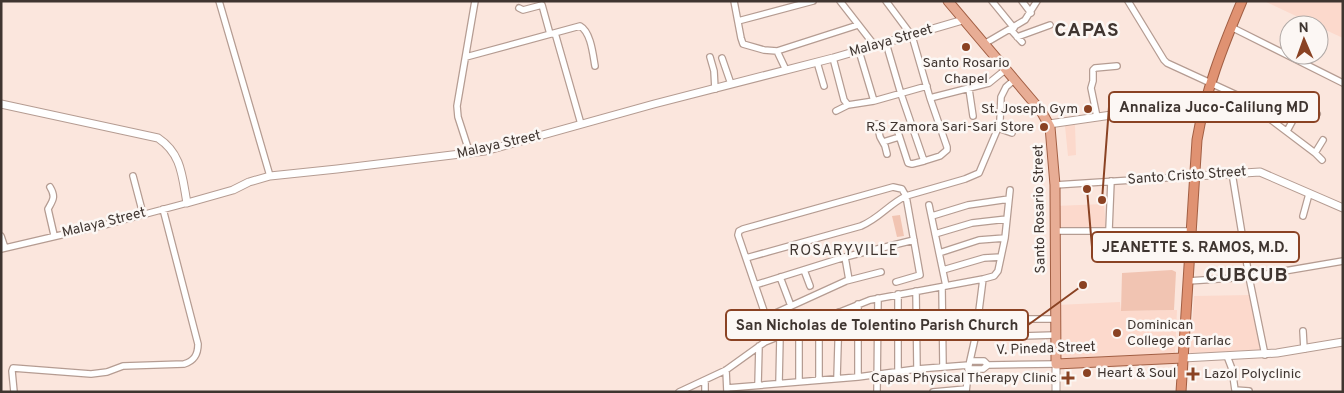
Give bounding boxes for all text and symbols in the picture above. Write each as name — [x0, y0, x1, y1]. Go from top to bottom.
north arrow — [1279, 15, 1329, 65]
district label: CAPAS — [1054, 19, 1120, 43]
text: N — [1298, 20, 1309, 37]
street label: Malaya Street — [848, 21, 934, 61]
marker: Santo Rosario Chapel — [960, 41, 972, 53]
place label: Santo Rosario Chapel — [922, 55, 1010, 88]
callout: Annaliza Juco-Calilung MD — [1109, 92, 1319, 122]
text: Annaliza Juco-Calilung MD — [1119, 99, 1309, 118]
place label: St. Joseph Gym — [981, 101, 1078, 118]
marker: St. Joseph Gym — [1082, 103, 1094, 115]
place label: R.S Zamora Sari-Sari Store — [866, 119, 1034, 136]
marker: R.S Zamora Sari-Sari Store — [1038, 121, 1050, 133]
street label: Malaya Street — [455, 127, 543, 163]
street label: Santo Rosario Street — [1030, 144, 1050, 274]
street label: Santo Cristo Street — [1127, 163, 1247, 189]
street label: Malaya Street — [60, 204, 148, 242]
callout: JEANETTE S. RAMOS, M.D. — [1092, 232, 1299, 262]
text: JEANETTE S. RAMOS, M.D. — [1102, 239, 1289, 258]
district label: ROSARYVILLE — [789, 242, 899, 261]
district label: CUBCUB — [1205, 264, 1289, 288]
callout: San Nicholas de Tolentino Parish Church — [726, 310, 1028, 340]
text: San Nicholas de Tolentino Parish Church — [736, 317, 1018, 336]
place label: Dominican College of Tarlac — [1127, 317, 1231, 350]
marker: Dominican College of Tarlac — [1111, 327, 1123, 339]
street label: V. Pineda Street — [996, 339, 1096, 359]
place label: Heart & Soul — [1097, 365, 1176, 382]
place label: Lazol Polyclinic — [1204, 366, 1301, 383]
marker: Heart & Soul — [1081, 367, 1093, 379]
marker: Lazol Polyclinic — [1186, 367, 1200, 381]
place label: Capas Physical Therapy Clinic — [871, 370, 1057, 387]
marker: Capas Physical Therapy Clinic — [1061, 371, 1075, 385]

